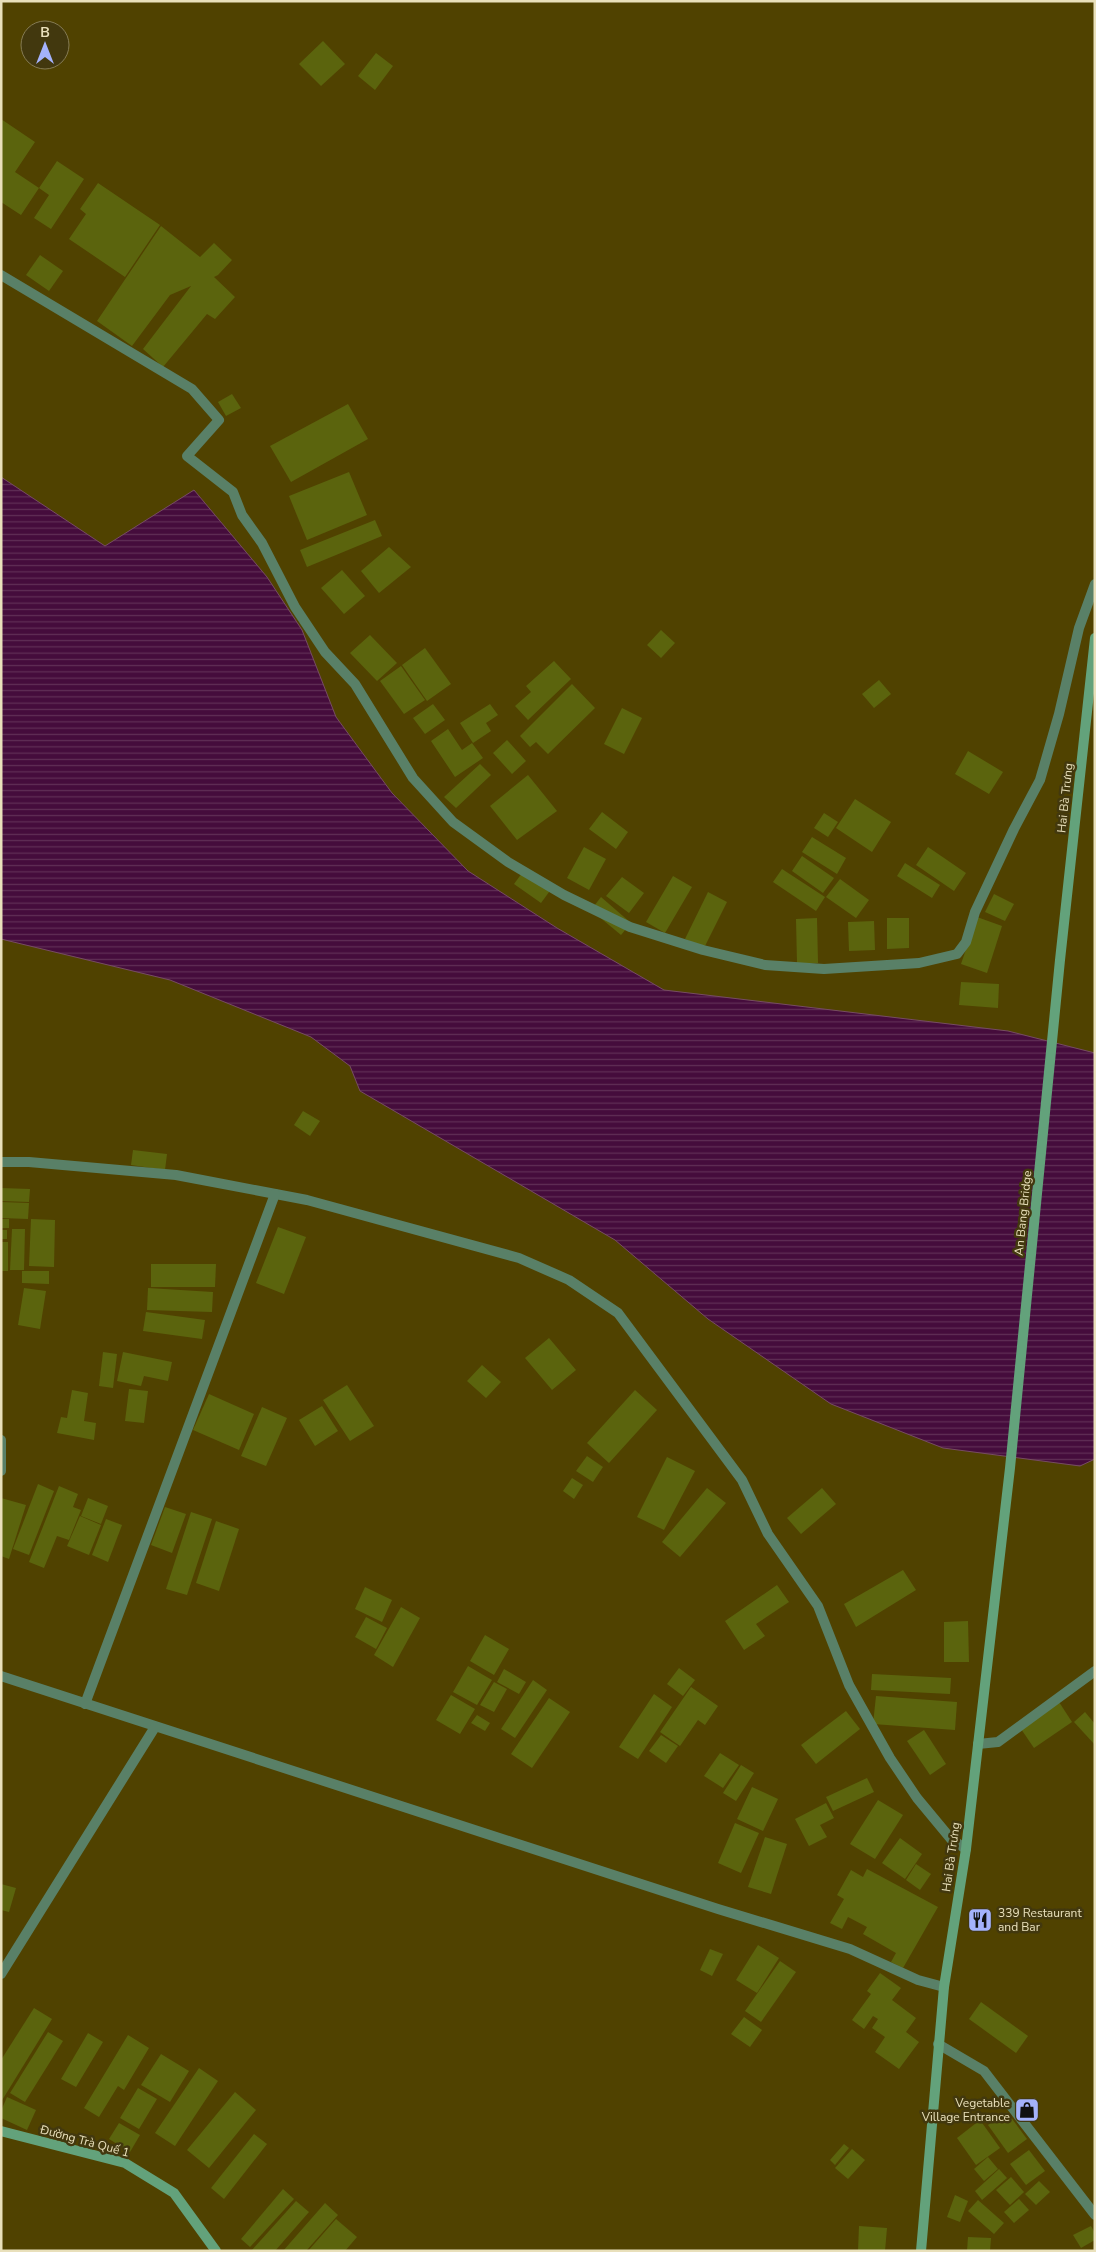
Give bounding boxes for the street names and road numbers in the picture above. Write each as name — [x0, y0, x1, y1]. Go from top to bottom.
street label: Hai Bà Trưng — [1053, 762, 1077, 834]
street label: An Bang Bridge — [1011, 1170, 1035, 1256]
street label: Hai Bà Trưng — [938, 1821, 964, 1893]
street label: Đường Trà Quế 1 — [38, 2121, 131, 2161]

